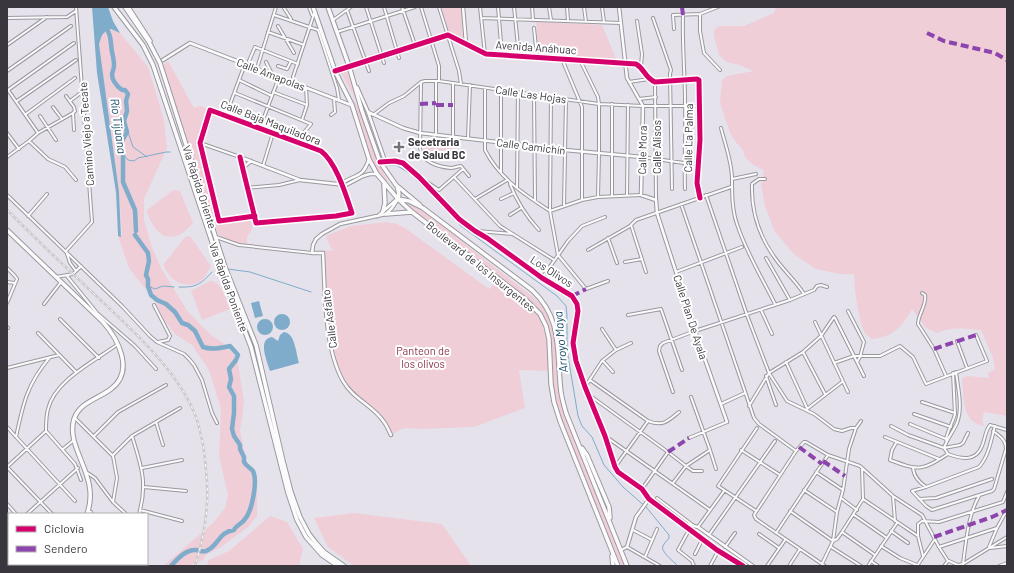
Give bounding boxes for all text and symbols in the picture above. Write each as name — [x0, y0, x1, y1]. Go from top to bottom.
street label: Avenida Anáhuac — [495, 38, 577, 56]
street label: Calle Amapolas — [235, 55, 307, 93]
street label: Camino Viejo a Tecate — [76, 81, 96, 187]
street label: Calle Las Hojas — [495, 83, 567, 105]
water label: Río Tijuana — [108, 97, 130, 155]
street label: Calle Baja Maquiladora — [219, 97, 323, 147]
street label: Calle La Palma — [681, 104, 695, 172]
street label: Calle Alisos — [650, 120, 663, 174]
street label: Calle Mora — [635, 125, 649, 175]
place label: Secetraria de Salud BC — [408, 135, 466, 161]
street label: Calle Camichín — [496, 135, 566, 157]
marker: Secetraria de Salud BC — [393, 141, 405, 153]
street label: Vía Rápida Oriente — [180, 144, 220, 230]
street label: Boulevard de los Insurgentes — [424, 218, 538, 314]
street label: Vía Rápida Poniente — [207, 241, 251, 334]
street label: Los Olivos — [528, 252, 576, 290]
street label: Calle Plan De Ayala — [671, 273, 711, 361]
street label: Calle Asfalto — [319, 289, 339, 349]
water label: Arroyo Maya — [550, 311, 570, 373]
park label: Panteon de los olivos — [396, 344, 450, 370]
legend — [8, 513, 148, 565]
text: Ciclovía — [44, 521, 84, 535]
text: Sendero — [44, 541, 88, 555]

